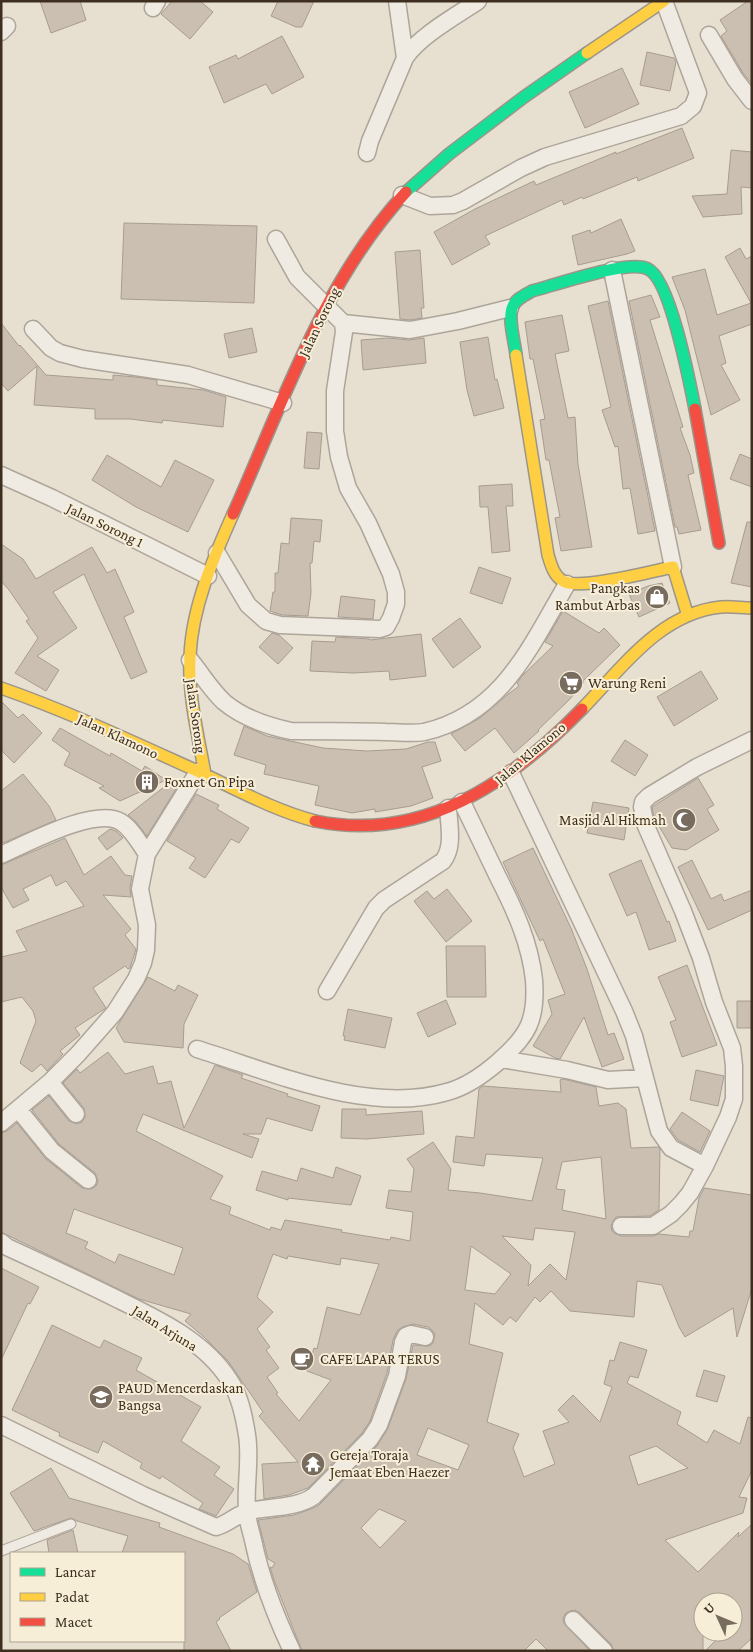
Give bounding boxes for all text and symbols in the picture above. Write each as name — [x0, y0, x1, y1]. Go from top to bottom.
street label: Jalan Sorong — [294, 285, 344, 362]
street label: Jalan Sorong 1 — [62, 499, 146, 551]
place label: Pangkas Rambut Arbas — [555, 580, 640, 613]
shop icon: Pangkas Rambut Arbas — [644, 584, 670, 610]
supermarket icon: Warung Reni — [558, 670, 584, 696]
place label: Warung Reni — [588, 675, 666, 692]
street label: Jalan Sorong — [182, 676, 209, 755]
street label: Jalan Klamono — [73, 709, 161, 763]
street label: Jalan Klamono — [490, 719, 569, 789]
building icon: Foxnet Gn Pipa — [134, 769, 160, 795]
place label: Foxnet Gn Pipa — [164, 774, 254, 791]
mosque icon: Masjid Al Hikmah — [671, 807, 697, 833]
place label: Masjid Al Hikmah — [559, 812, 666, 829]
street label: Jalan Arjuna — [127, 1301, 201, 1355]
cafe icon: CAFE LAPAR TERUS — [289, 1346, 315, 1372]
place label: CAFE LAPAR TERUS — [320, 1351, 439, 1367]
place label: PAUD Mencerdaskan Bangsa — [118, 1380, 244, 1414]
school or university icon: PAUD Mencerdaskan Bangsa — [88, 1384, 114, 1410]
place label: Gereja Toraja Jemaat Eben Haezer — [328, 1447, 450, 1481]
temple icon: Gereja Toraja Jemaat Eben Haezer — [300, 1451, 326, 1477]
legend — [10, 1552, 185, 1642]
text: Lancar — [55, 1564, 97, 1580]
text: Padat — [55, 1589, 90, 1605]
north arrow — [693, 1592, 743, 1642]
text: U — [700, 1599, 718, 1617]
text: Macet — [55, 1614, 93, 1630]

